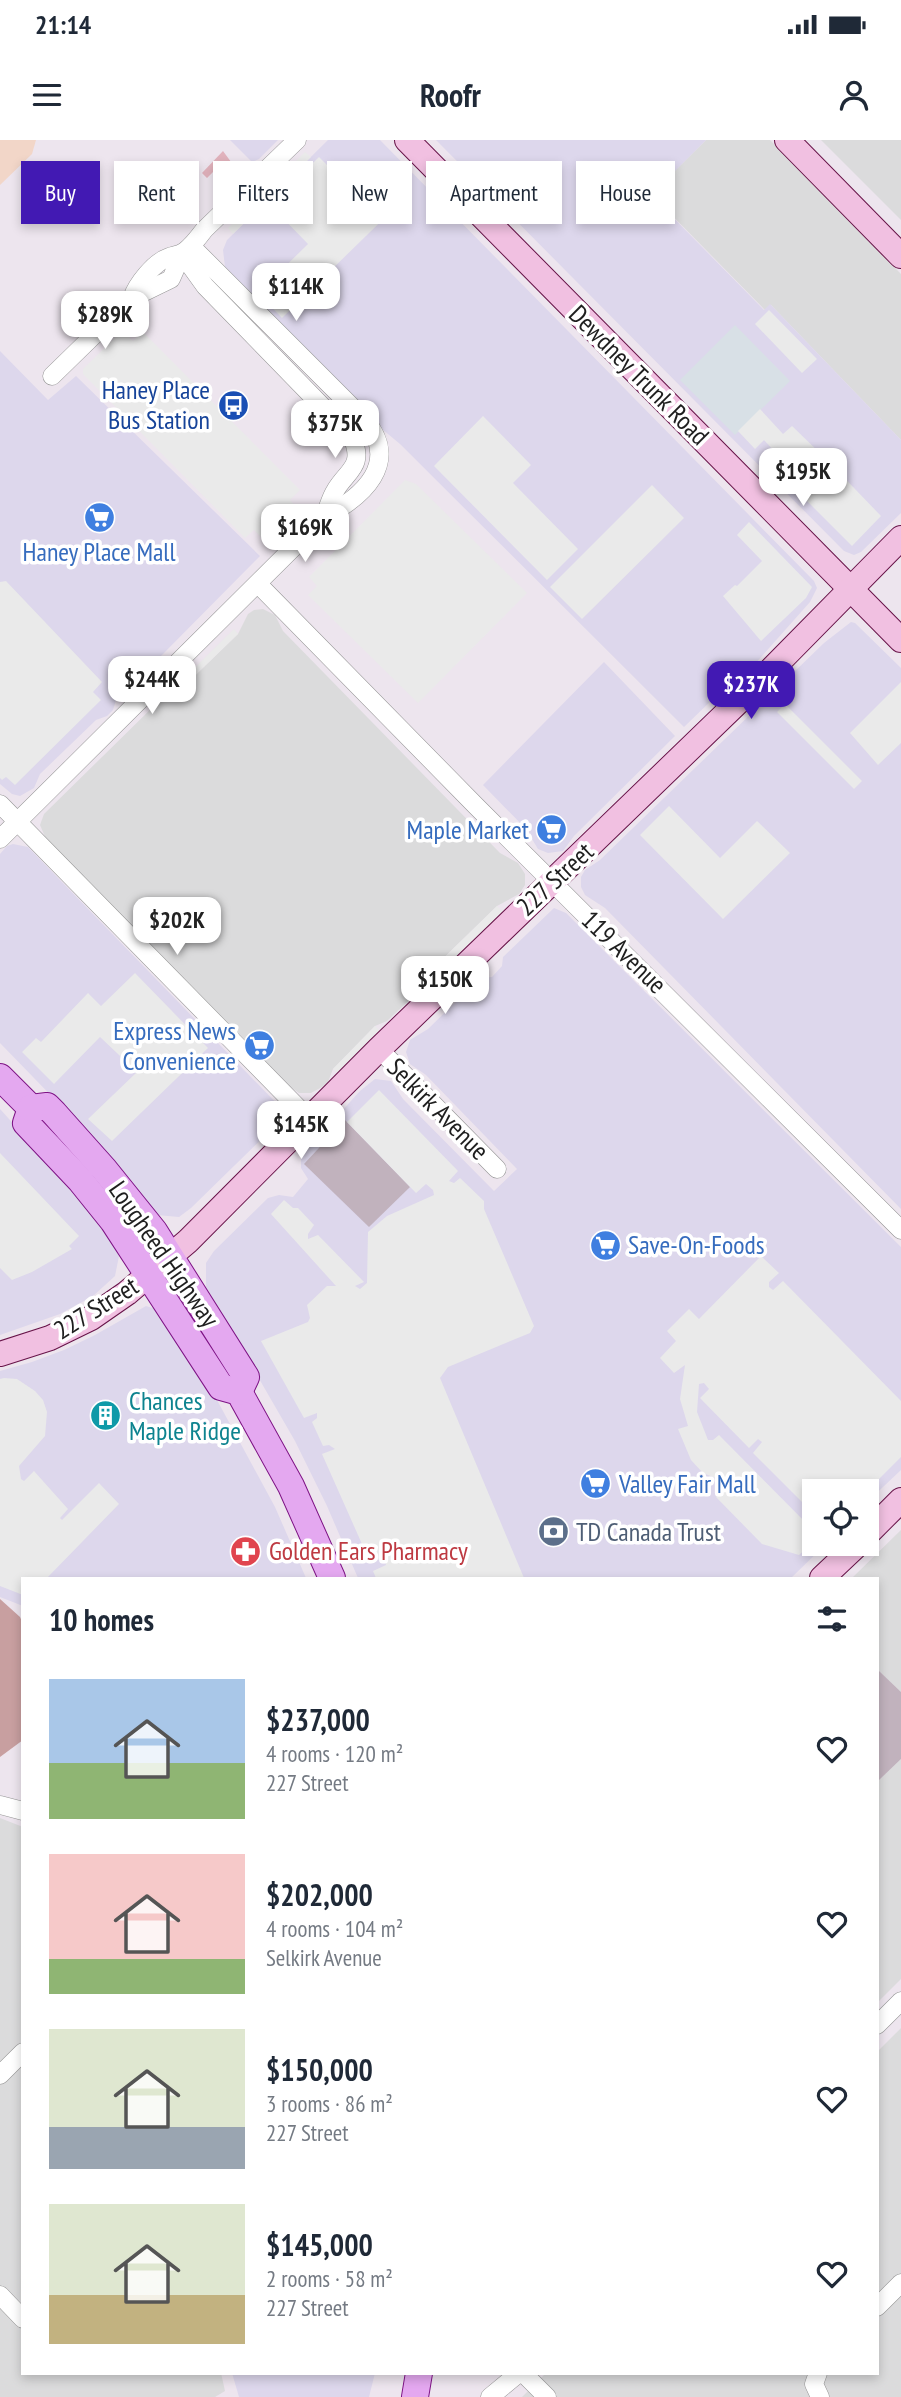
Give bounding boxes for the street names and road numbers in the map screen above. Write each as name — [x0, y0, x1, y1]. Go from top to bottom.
street label: Dewdney Trunk Road — [562, 298, 716, 452]
street label: 227 Street — [509, 835, 600, 923]
street label: 119 Avenue — [575, 903, 674, 1000]
street label: Selkirk Avenue — [380, 1051, 496, 1167]
street label: Lougheed Highway — [102, 1174, 227, 1333]
street label: 227 Street — [47, 1269, 144, 1346]

